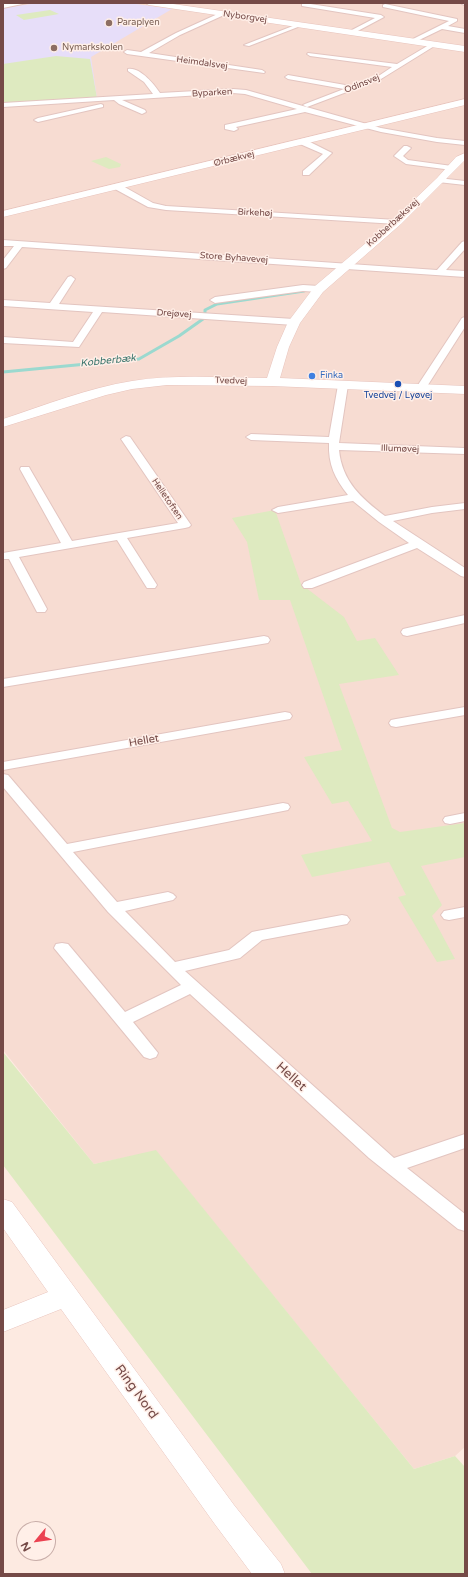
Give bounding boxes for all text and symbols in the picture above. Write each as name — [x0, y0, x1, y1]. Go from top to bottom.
street label: Nyborgvej — [222, 9, 268, 25]
marker: Paraplyen — [104, 18, 114, 28]
place label: Paraplyen — [117, 18, 160, 28]
marker: Nymarkskolen — [49, 43, 59, 53]
place label: Nymarkskolen — [62, 43, 123, 53]
street label: Heimdalsvej — [176, 54, 228, 72]
street label: Odinsvej — [343, 72, 381, 96]
street label: Byparken — [191, 87, 233, 99]
street label: Ørbækvej — [213, 149, 255, 169]
street label: Kobberbæksvej — [365, 197, 421, 249]
street label: Birkehøj — [237, 207, 273, 219]
street label: Store Byhavevej — [200, 250, 268, 266]
street label: Drejøvej — [156, 307, 192, 321]
water label: Kobberbæk — [80, 352, 136, 370]
marker: Finka — [307, 371, 317, 381]
place label: Finka — [320, 371, 343, 381]
street label: Tvedvej — [215, 375, 247, 387]
marker: Tvedvej / Lyøvej — [393, 379, 403, 389]
place label: Tvedvej / Lyøvej — [364, 391, 432, 401]
street label: Illumøvej — [381, 443, 419, 455]
street label: Helletoften — [149, 476, 185, 522]
street label: Hellet — [128, 732, 160, 750]
street label: Hellet — [272, 1059, 310, 1095]
street label: Ring Nord — [111, 1362, 161, 1422]
north arrow — [16, 1521, 56, 1561]
text: N — [18, 1540, 34, 1554]

